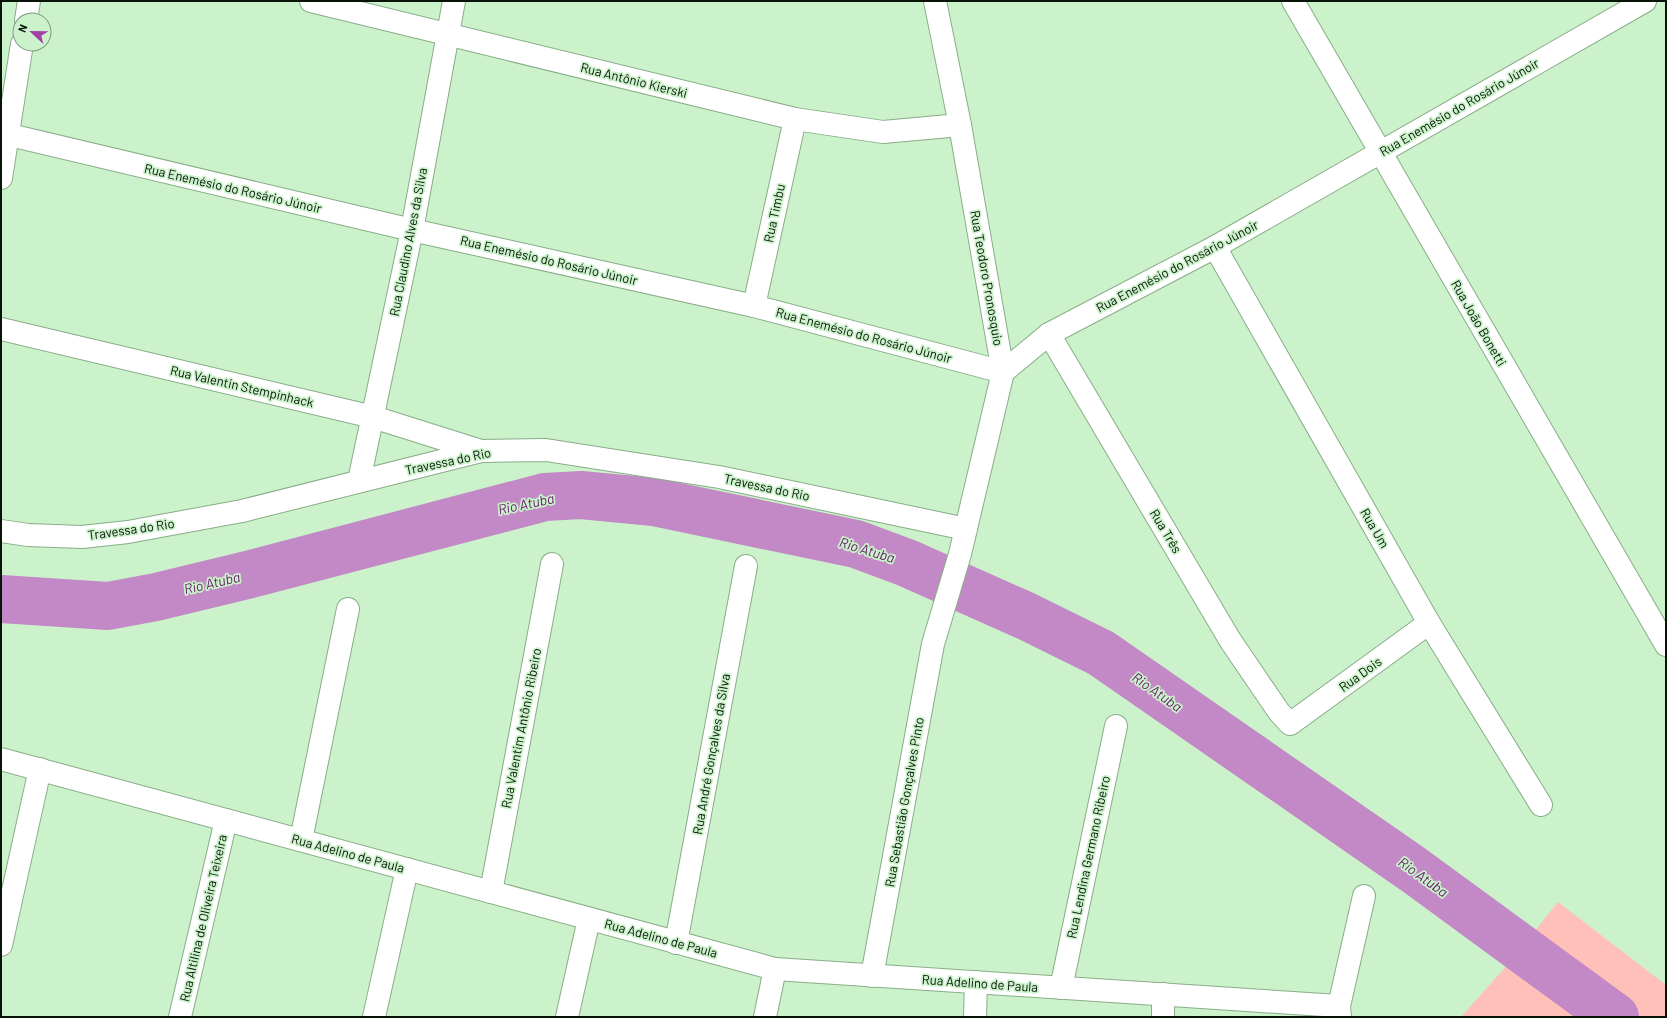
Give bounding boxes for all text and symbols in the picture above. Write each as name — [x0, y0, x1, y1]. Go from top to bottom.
north arrow — [12, 12, 52, 52]
text: N — [15, 22, 30, 34]
street label: Rua Enemésio do Rosário Júnoir — [1376, 55, 1542, 159]
street label: Rua Antônio Kierski — [579, 59, 689, 101]
street label: Rua Enemésio do Rosário Júnoir — [143, 160, 324, 216]
street label: Rua Claudino Alves da Silva — [386, 166, 430, 318]
street label: Rua Timbu — [760, 182, 788, 244]
street label: Rua Teodoro Pronosquio — [967, 209, 1007, 347]
street label: Rua Enemésio do Rosário Júnoir — [1093, 216, 1261, 316]
street label: Rua Enemésio do Rosário Júnoir — [459, 232, 640, 288]
street label: Rua João Bonetti — [1448, 277, 1510, 369]
street label: Rua Enemésio do Rosário Júnoir — [774, 304, 954, 366]
street label: Rua Valentin Stempinhack — [169, 362, 316, 410]
street label: Travessa do Rio — [404, 444, 492, 478]
street label: Travessa do Rio — [723, 470, 811, 504]
water label: Rio Atuba — [496, 489, 556, 518]
street label: Rua Um — [1357, 505, 1393, 551]
street label: Rua Três — [1147, 506, 1185, 556]
street label: Travessa do Rio — [87, 515, 175, 543]
water label: Rio Atuba — [837, 533, 897, 566]
water label: Rio Atuba — [182, 568, 242, 597]
street label: Rua Valentim Antônio Ribeiro — [498, 647, 544, 809]
street label: Rua Dois — [1336, 653, 1384, 695]
water label: Rio Atuba — [1129, 668, 1186, 715]
street label: Rua André Gonçalves da Silva — [689, 672, 733, 836]
street label: Rua Sebastião Gonçalves Pinto — [881, 716, 927, 888]
street label: Rua Lendina Germano Ribeiro — [1063, 774, 1113, 940]
street label: Rua Adelino de Paula — [290, 830, 406, 876]
street label: Rua Altilina de Oliveira Teixeira — [176, 833, 230, 1003]
water label: Rio Atuba — [1395, 853, 1451, 900]
street label: Rua Adelino de Paula — [603, 915, 719, 961]
street label: Rua Adelino de Paula — [921, 971, 1039, 995]

